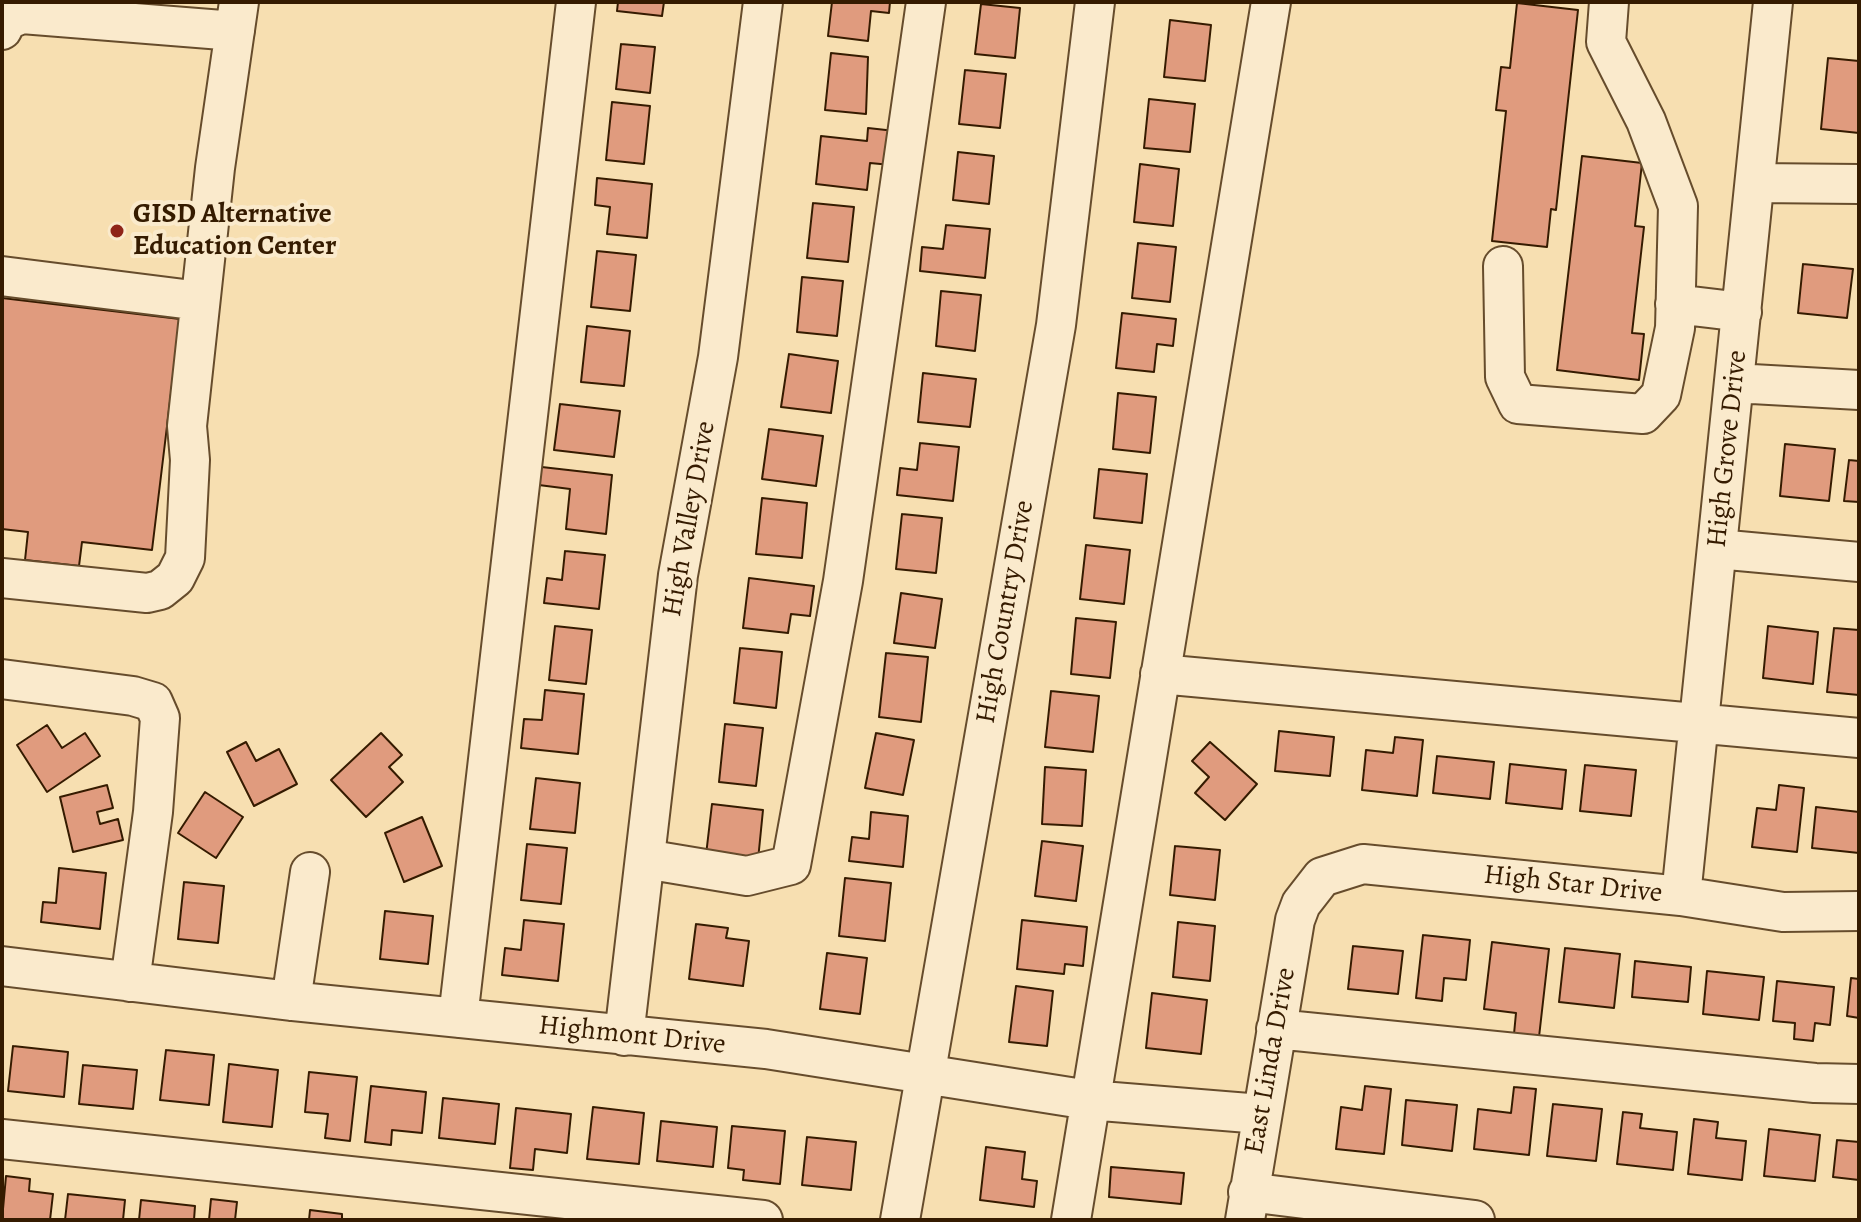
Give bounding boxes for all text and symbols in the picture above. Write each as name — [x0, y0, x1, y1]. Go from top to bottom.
place label: GISD Alternative Education Center — [133, 198, 337, 264]
marker: GISD Alternative Education Center — [108, 222, 126, 240]
street label: High Grove Drive — [1701, 349, 1755, 549]
street label: High Valley Drive — [656, 418, 724, 620]
street label: High Country Drive — [970, 498, 1042, 726]
street label: High Star Drive — [1482, 859, 1664, 911]
street label: East Linda Drive — [1238, 965, 1304, 1157]
street label: Highmont Drive — [537, 1009, 727, 1063]

